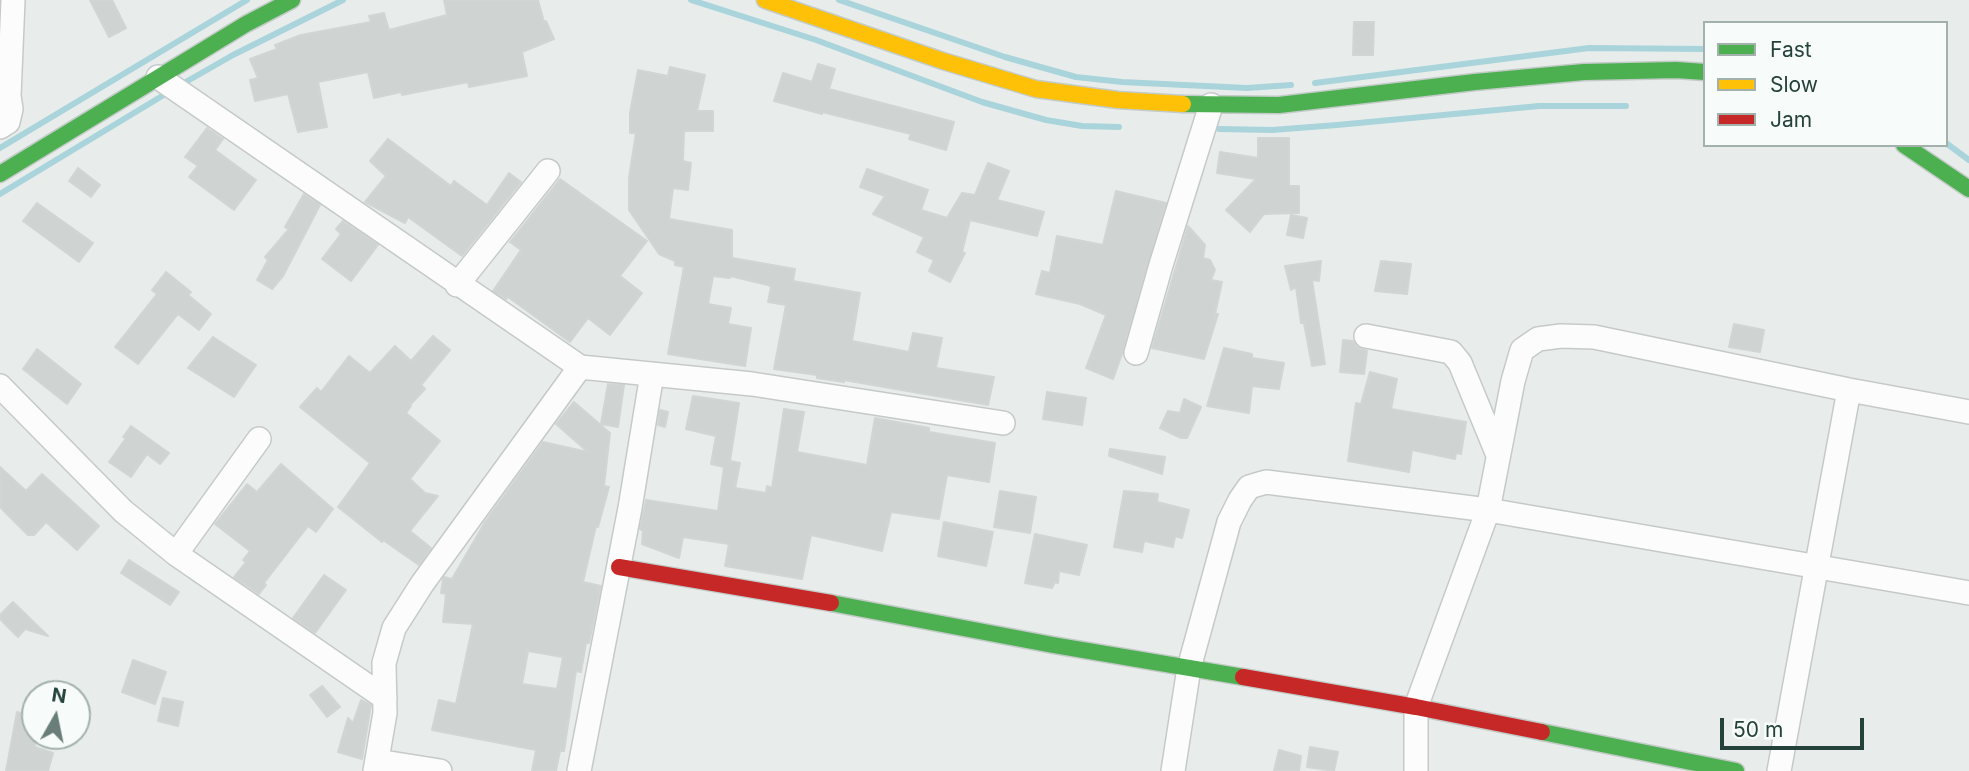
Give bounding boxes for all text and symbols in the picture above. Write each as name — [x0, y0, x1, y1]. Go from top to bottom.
legend — [1703, 21, 1948, 147]
text: Fast — [1770, 37, 1812, 62]
text: Slow — [1770, 72, 1818, 97]
text: Jam — [1770, 107, 1812, 132]
north arrow — [21, 680, 91, 750]
text: N — [50, 683, 68, 708]
scale bar — [1724, 704, 1868, 748]
text: 50 m — [1733, 717, 1783, 742]

